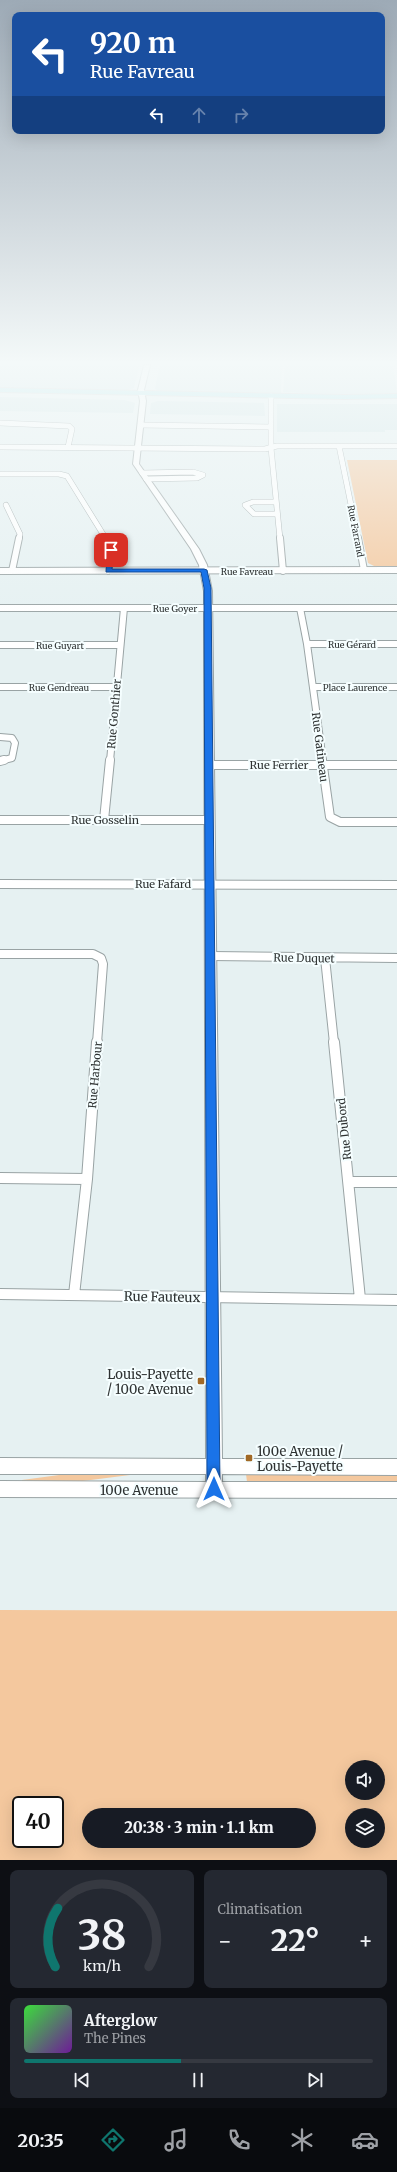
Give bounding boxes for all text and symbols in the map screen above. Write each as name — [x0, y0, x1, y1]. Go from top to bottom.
text: 920 m — [90, 25, 176, 61]
icon: left — [24, 28, 76, 80]
text: Rue Favreau — [90, 60, 195, 83]
icon: left — [146, 104, 168, 126]
icon: ahead — [188, 104, 210, 126]
icon: right — [230, 104, 252, 126]
street label: Rue Farrand — [346, 504, 367, 559]
pin — [94, 533, 128, 567]
icon: arrive — [100, 539, 122, 561]
street label: Rue Favreau — [221, 566, 274, 577]
street label: Rue Goyer — [153, 603, 197, 614]
street label: Rue Gérard — [328, 639, 377, 650]
street label: Rue Guyart — [36, 640, 85, 651]
street label: Rue Gonthier — [104, 678, 124, 750]
street label: Rue Gendreau — [29, 682, 89, 693]
street label: Place Laurence — [323, 682, 388, 693]
street label: Rue Gatineau — [309, 711, 331, 783]
street label: Rue Ferrier — [250, 758, 309, 772]
street label: Rue Gosselin — [71, 813, 140, 827]
street label: Rue Fafard — [135, 877, 191, 891]
street label: Rue Duquet — [273, 950, 335, 966]
street label: Rue Harbour — [85, 1041, 105, 1109]
street label: Rue Dubord — [334, 1097, 354, 1161]
street label: Rue Fauteux — [124, 1288, 201, 1306]
place label: Louis-Payette / 100e Avenue — [107, 1366, 193, 1398]
marker: Louis-Payette / 100e Avenue — [196, 1376, 206, 1386]
place label: 100e Avenue / Louis-Payette — [257, 1443, 343, 1475]
marker: 100e Avenue / Louis-Payette — [244, 1453, 254, 1463]
position arrow — [193, 1468, 235, 1510]
street label: 100e Avenue — [100, 1482, 178, 1499]
map controls — [345, 1760, 385, 1848]
button: sound — [345, 1760, 385, 1800]
speed limit sign: 40 — [12, 1796, 64, 1848]
button: layers — [345, 1808, 385, 1848]
text: 20:38 · 3 min · 1.1 km — [124, 1818, 274, 1837]
text: Climatisation — [218, 1901, 302, 1918]
text: 38 — [77, 1909, 126, 1961]
text: 22° — [271, 1921, 320, 1959]
text: − — [218, 1927, 232, 1955]
text: + — [358, 1927, 373, 1955]
text: km/h — [83, 1957, 121, 1975]
text: Afterglow — [84, 2011, 157, 2030]
text: The Pines — [84, 2030, 146, 2047]
icon: previous — [71, 2069, 93, 2091]
icon: pause — [187, 2069, 209, 2091]
icon: next — [304, 2069, 326, 2091]
icon: directions — [99, 2126, 127, 2154]
icon: music — [162, 2126, 190, 2154]
icon: phone — [225, 2126, 253, 2154]
icon: climate — [288, 2126, 316, 2154]
icon: car — [351, 2126, 379, 2154]
text: 20:35 — [18, 2129, 64, 2152]

